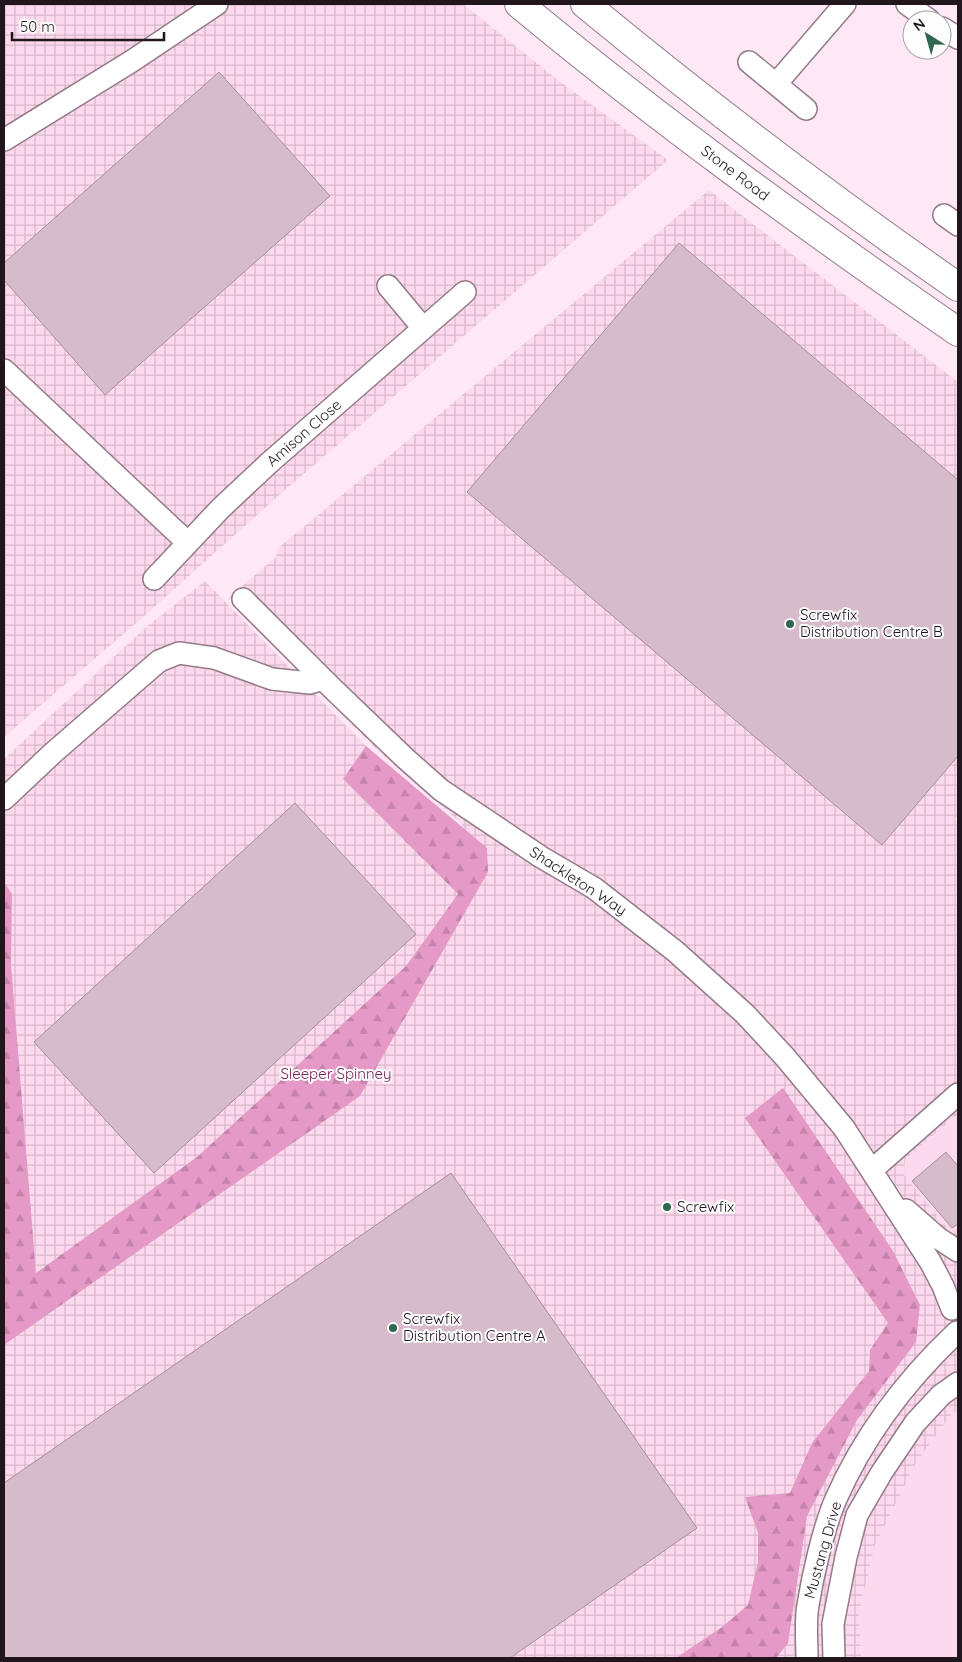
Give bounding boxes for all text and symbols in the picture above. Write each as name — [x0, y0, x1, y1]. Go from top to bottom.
scale bar — [12, 10, 165, 42]
north arrow — [902, 10, 952, 60]
text: N — [910, 14, 929, 35]
text: 50 m — [20, 17, 55, 36]
street label: Stone Road — [697, 141, 773, 205]
street label: Amison Close — [262, 395, 345, 470]
place label: Screwfix Distribution Centre B — [800, 605, 943, 641]
marker: Screwfix Distribution Centre B — [784, 618, 796, 630]
street label: Shackleton Way — [526, 842, 631, 919]
park label: Sleeper Spinney — [280, 1064, 392, 1083]
place label: Screwfix — [677, 1197, 734, 1216]
marker: Screwfix — [661, 1201, 673, 1213]
place label: Screwfix Distribution Centre A — [403, 1309, 546, 1345]
marker: Screwfix Distribution Centre A — [387, 1322, 399, 1334]
street label: Mustang Drive — [800, 1499, 845, 1601]

